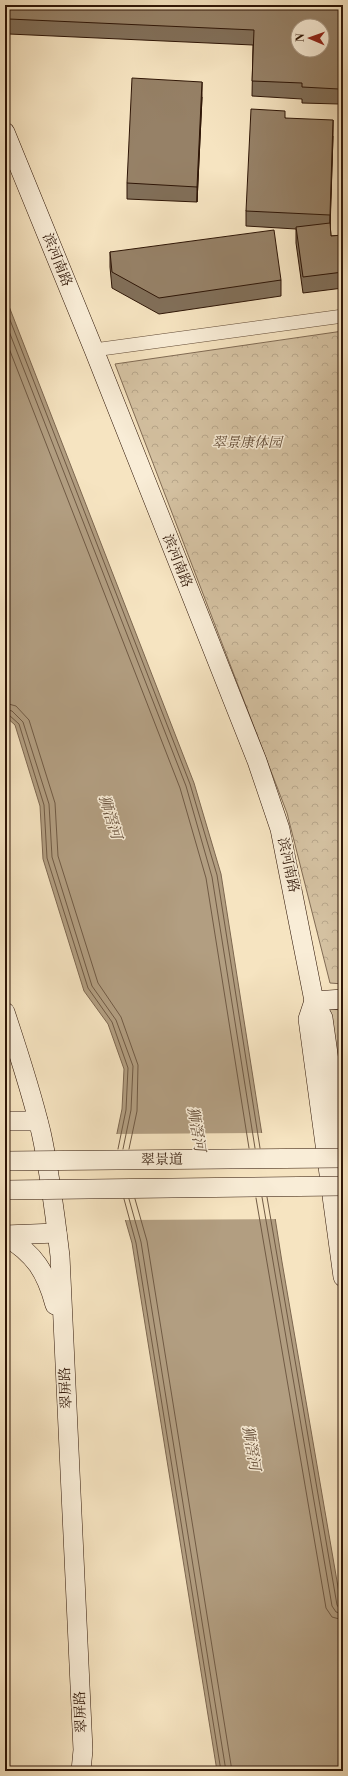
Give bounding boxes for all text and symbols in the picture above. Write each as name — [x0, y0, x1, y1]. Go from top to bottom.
north arrow — [290, 18, 330, 58]
text: N — [294, 33, 308, 42]
street label: 滨河南路 — [38, 231, 76, 289]
park label: 翠景康体园 — [212, 434, 284, 452]
street label: 滨河南路 — [158, 532, 196, 590]
water label: 狮滘河 — [94, 793, 127, 844]
street label: 滨河南路 — [273, 836, 303, 894]
water label: 狮滘河 — [183, 1105, 210, 1156]
street label: 翠景道 — [141, 1151, 183, 1169]
street label: 翠屏路 — [56, 1367, 76, 1409]
water label: 狮滘河 — [238, 1424, 265, 1475]
street label: 翠屏路 — [71, 1691, 91, 1733]

